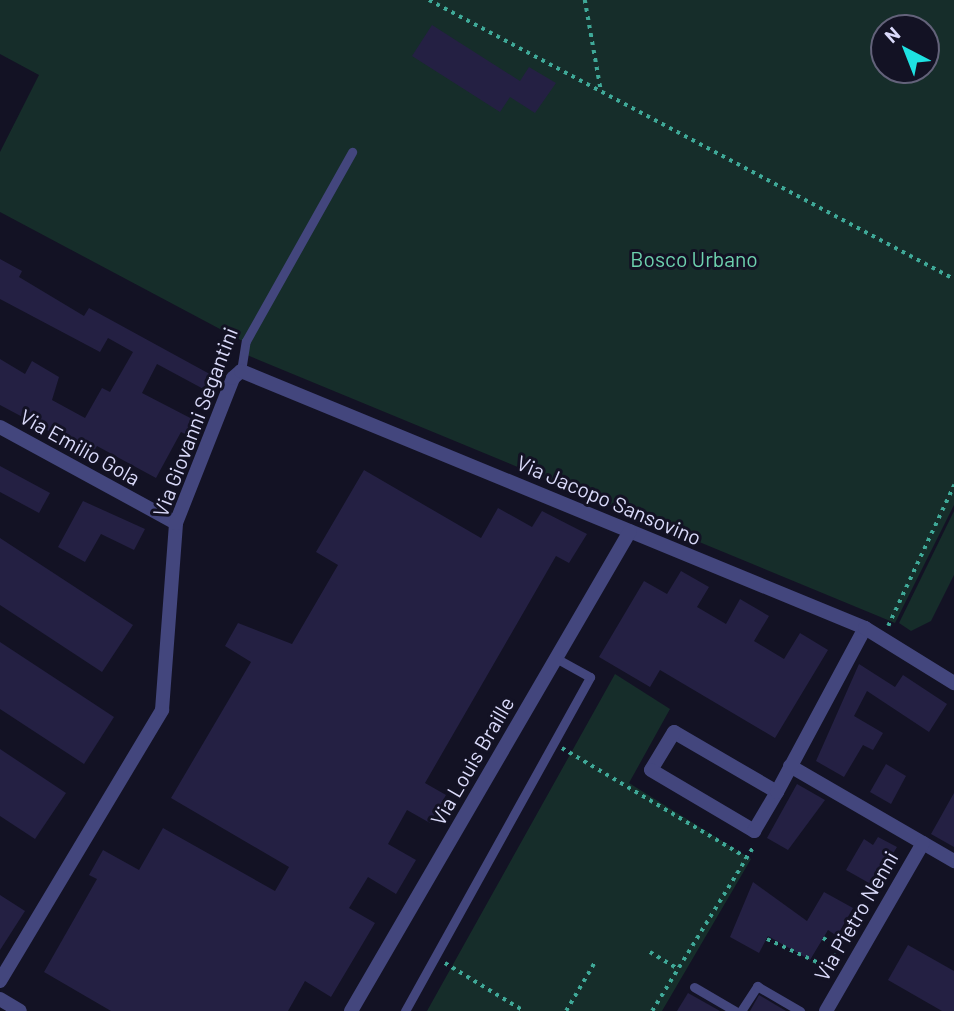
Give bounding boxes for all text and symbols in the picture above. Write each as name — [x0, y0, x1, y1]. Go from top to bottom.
north arrow — [870, 14, 940, 84]
text: N — [880, 22, 904, 47]
park label: Bosco Urbano — [630, 246, 758, 272]
street label: Via Giovanni Segantini — [147, 324, 243, 520]
street label: Via Emilio Gola — [15, 404, 145, 490]
street label: Via Jacopo Sansovino — [513, 450, 705, 550]
street label: Via Louis Braille — [425, 692, 519, 830]
street label: Via Pietro Nenni — [809, 847, 903, 985]

